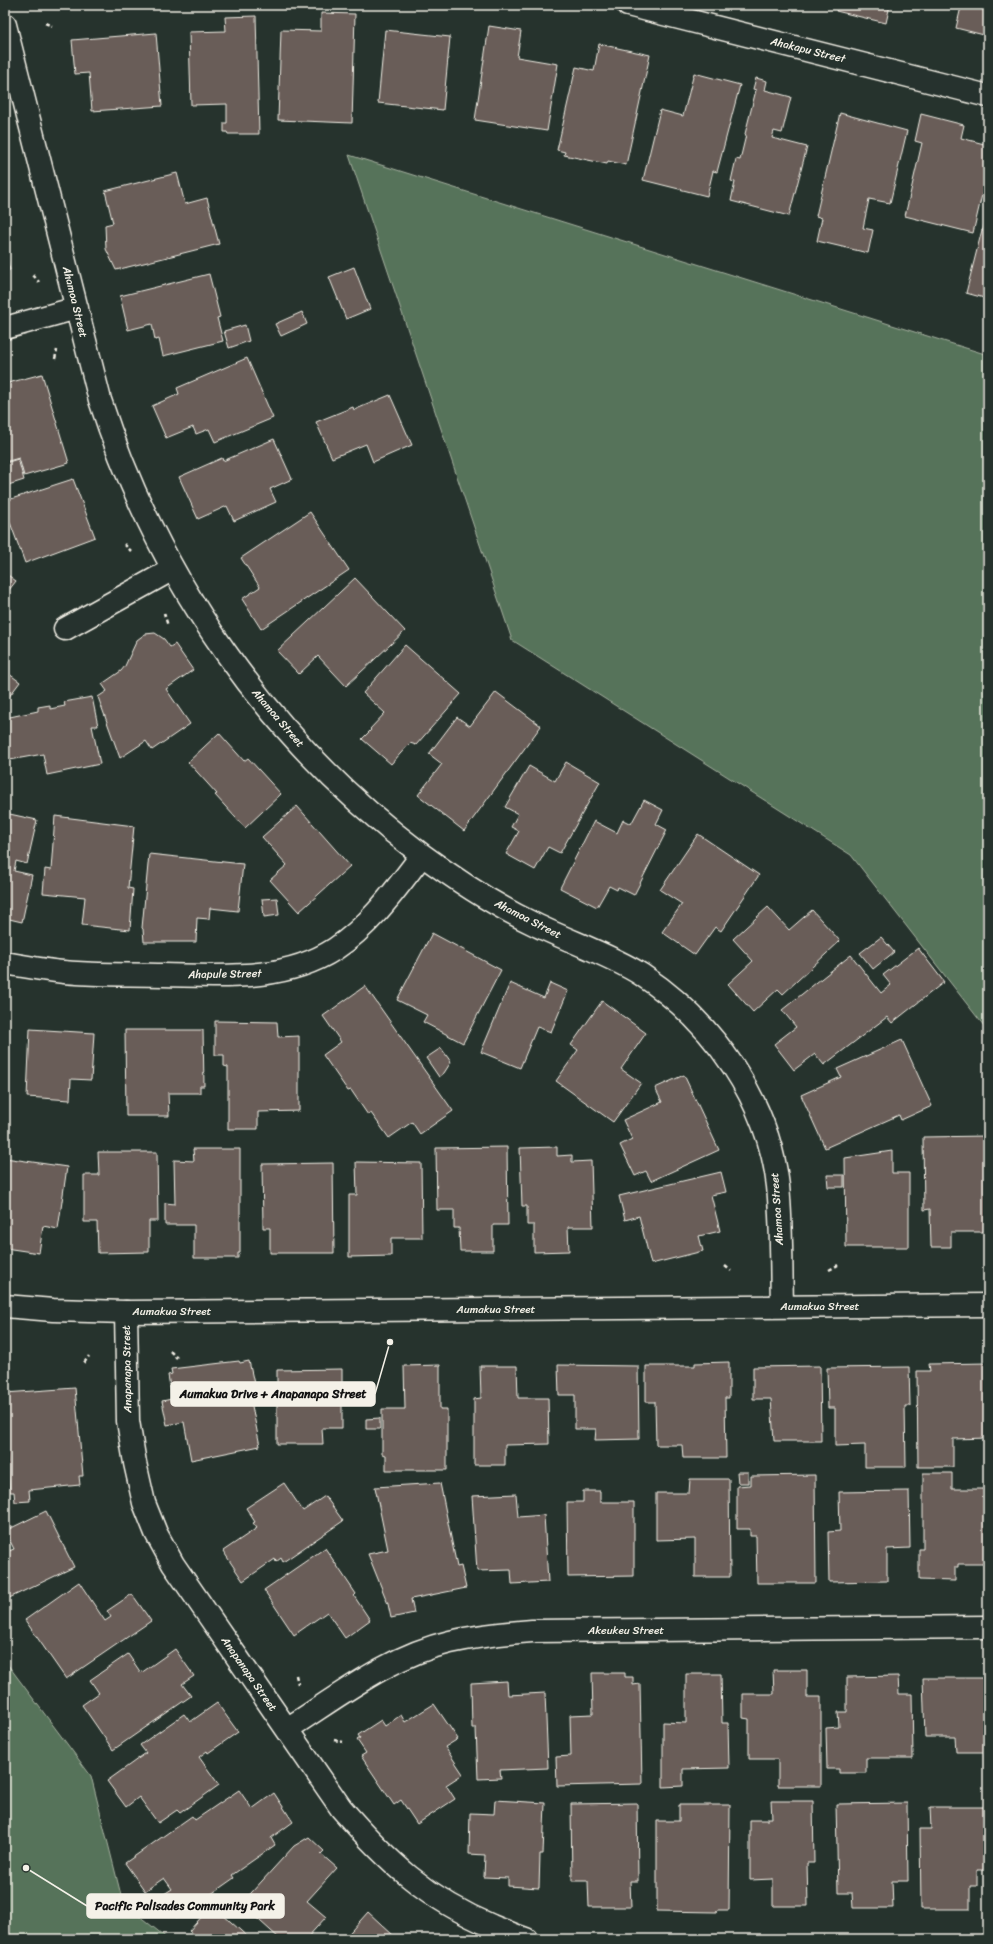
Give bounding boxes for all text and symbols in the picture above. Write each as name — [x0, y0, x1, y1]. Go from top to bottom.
street label: Ahakapu Street — [768, 31, 848, 69]
street label: Ahamoa Street — [57, 263, 93, 340]
street label: Ahamoa Street — [246, 684, 309, 752]
street label: Ahamoa Street — [490, 894, 565, 944]
street label: Ahapule Street — [187, 964, 262, 984]
street label: Ahamoa Street — [765, 1172, 789, 1247]
street label: Aumakua Street — [780, 1297, 860, 1316]
street label: Aumakua Street — [456, 1300, 536, 1319]
street label: Aumakua Street — [132, 1302, 212, 1321]
street label: Anapanapa Street — [117, 1325, 137, 1414]
callout: Aumakua Drive + Anapanapa Street — [171, 1382, 375, 1406]
text: Aumakua Drive + Anapanapa Street — [178, 1383, 367, 1405]
street label: Akeukeu Street — [587, 1621, 664, 1640]
street label: Anapanapa Street — [216, 1632, 282, 1716]
callout: Pacific Palisades Community Park — [87, 1894, 284, 1918]
text: Pacific Palisades Community Park — [95, 1895, 276, 1917]

